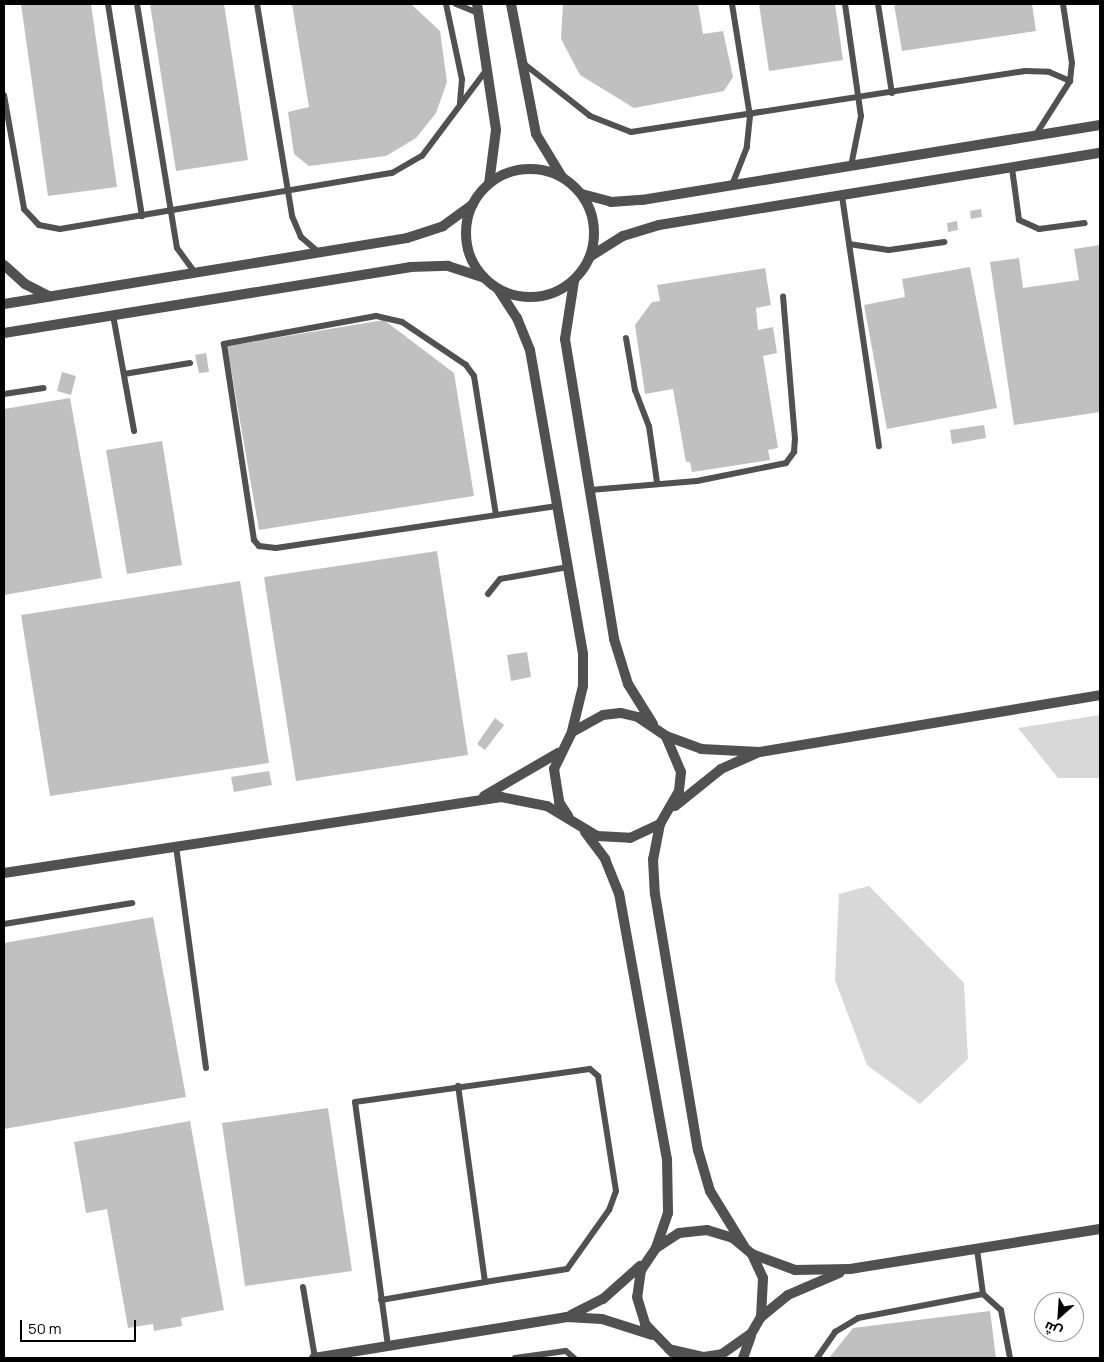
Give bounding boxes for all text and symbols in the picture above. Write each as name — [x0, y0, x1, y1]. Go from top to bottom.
north arrow — [1034, 1292, 1084, 1342]
scale bar — [22, 1310, 139, 1342]
text: 50 m — [28, 1318, 62, 1339]
text: ش — [1040, 1318, 1065, 1343]

